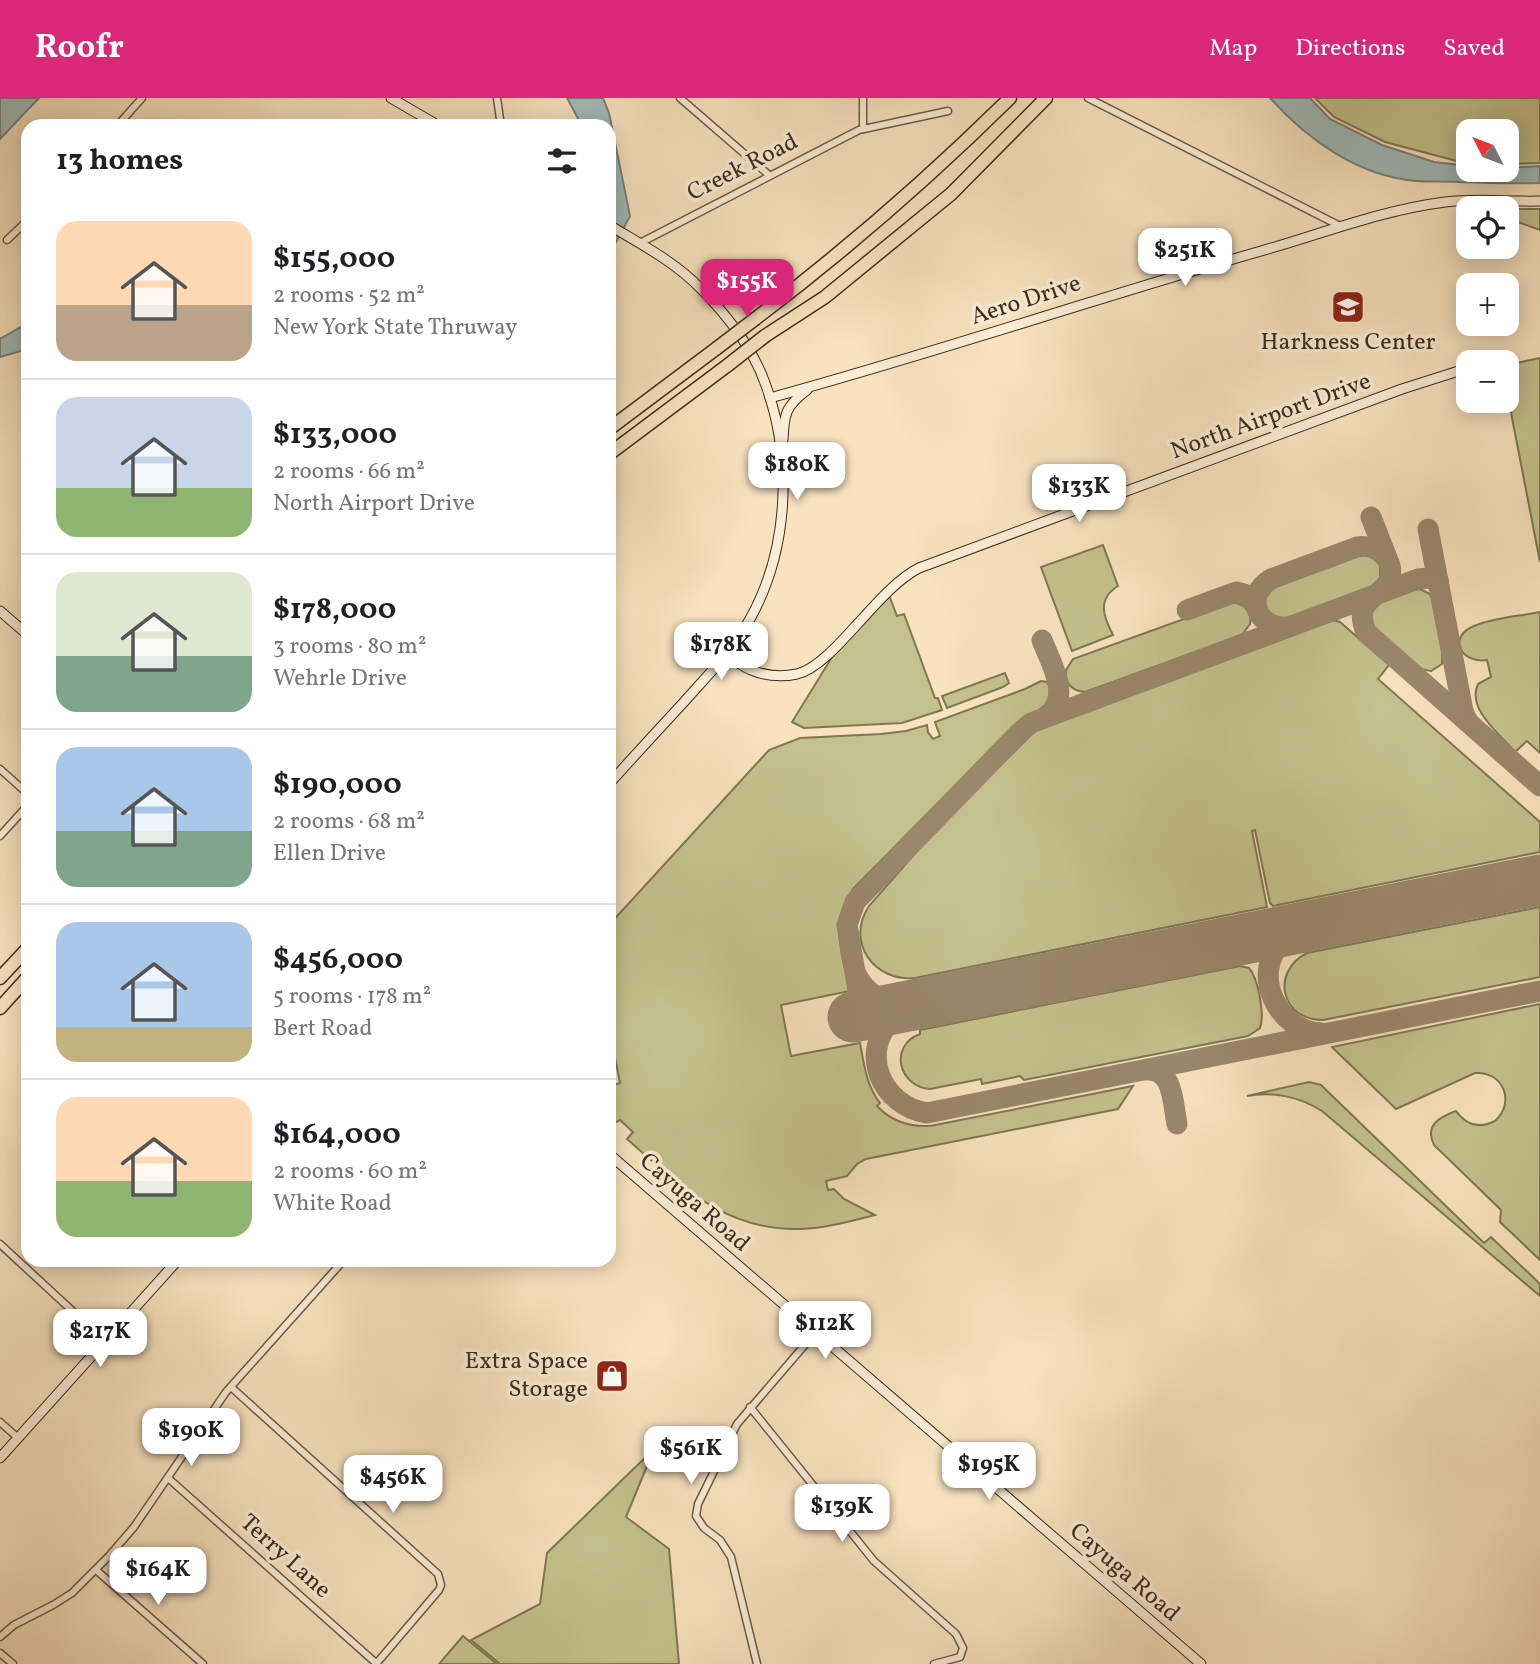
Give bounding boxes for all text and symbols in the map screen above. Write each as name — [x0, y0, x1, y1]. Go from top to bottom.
text: Roofr — [35, 26, 124, 72]
text: Map — [1209, 32, 1257, 66]
text: Directions — [1295, 32, 1405, 66]
text: Saved — [1443, 32, 1505, 66]
north arrow — [1456, 119, 1519, 182]
map controls — [1456, 119, 1519, 413]
street label: Creek Road — [682, 125, 804, 211]
text: 13 homes — [56, 140, 183, 182]
icon: filters — [543, 142, 581, 180]
button: locate — [1456, 196, 1519, 259]
pin: $251K — [1136, 228, 1234, 288]
text: $251K — [1154, 235, 1216, 267]
text: $155,000 — [273, 238, 395, 280]
icon: home — [112, 249, 196, 333]
pin: $155K — [698, 260, 796, 319]
text: $155K — [717, 266, 777, 298]
street label: Aero Drive — [967, 267, 1085, 335]
button: + — [1456, 273, 1519, 336]
text: 2 rooms · 52 m² — [273, 280, 425, 312]
school or university icon: Harkness Center — [1329, 288, 1367, 326]
text: New York State Thruway — [273, 312, 517, 344]
place label: Harkness Center — [1260, 326, 1436, 360]
button: − — [1456, 350, 1519, 413]
street label: North Airport Drive — [1166, 365, 1376, 469]
text: $133,000 — [273, 414, 397, 456]
icon: home — [112, 425, 196, 509]
pin: $180K — [748, 442, 846, 502]
text: $180K — [764, 449, 830, 481]
text: 2 rooms · 66 m² — [273, 456, 425, 488]
pin: $133K — [1030, 464, 1128, 524]
text: $133K — [1048, 471, 1110, 503]
text: North Airport Drive — [273, 488, 475, 520]
text: $178,000 — [273, 589, 396, 631]
icon: home — [112, 600, 196, 684]
pin: $178K — [672, 622, 770, 682]
text: $178K — [690, 629, 752, 661]
text: 3 rooms · 80 m² — [273, 631, 426, 663]
text: Wehrle Drive — [273, 663, 407, 695]
text: $190,000 — [273, 764, 402, 806]
icon: home — [112, 775, 196, 859]
text: 2 rooms · 68 m² — [273, 806, 425, 838]
text: Ellen Drive — [273, 838, 386, 870]
text: $456,000 — [273, 939, 403, 981]
icon: home — [112, 950, 196, 1034]
text: 5 rooms · 178 m² — [273, 981, 431, 1013]
text: Bert Road — [273, 1013, 372, 1045]
text: $164,000 — [273, 1114, 401, 1156]
icon: home — [112, 1125, 196, 1209]
street label: Cayuga Road — [631, 1145, 757, 1261]
text: 2 rooms · 60 m² — [273, 1156, 427, 1188]
text: White Road — [273, 1188, 392, 1220]
pin: $112K — [776, 1302, 874, 1361]
text: $112K — [795, 1308, 855, 1340]
pin: $217K — [51, 1310, 149, 1369]
text: $217K — [69, 1316, 131, 1348]
place label: Extra Space Storage — [465, 1345, 588, 1407]
shop icon: Extra Space Storage — [593, 1357, 631, 1395]
pin: $190K — [142, 1408, 240, 1468]
text: $190K — [158, 1415, 224, 1447]
pin: $561K — [642, 1426, 740, 1486]
text: $561K — [660, 1433, 722, 1465]
pin: $195K — [940, 1442, 1038, 1502]
text: $195K — [958, 1449, 1020, 1481]
pin: $456K — [344, 1456, 442, 1515]
text: $456K — [360, 1462, 426, 1494]
pin: $139K — [793, 1484, 891, 1544]
text: $139K — [811, 1491, 873, 1523]
street label: Terry Lane — [232, 1507, 338, 1607]
street label: Cayuga Road — [1061, 1515, 1187, 1631]
pin: $164K — [109, 1548, 207, 1607]
text: $164K — [126, 1554, 190, 1586]

